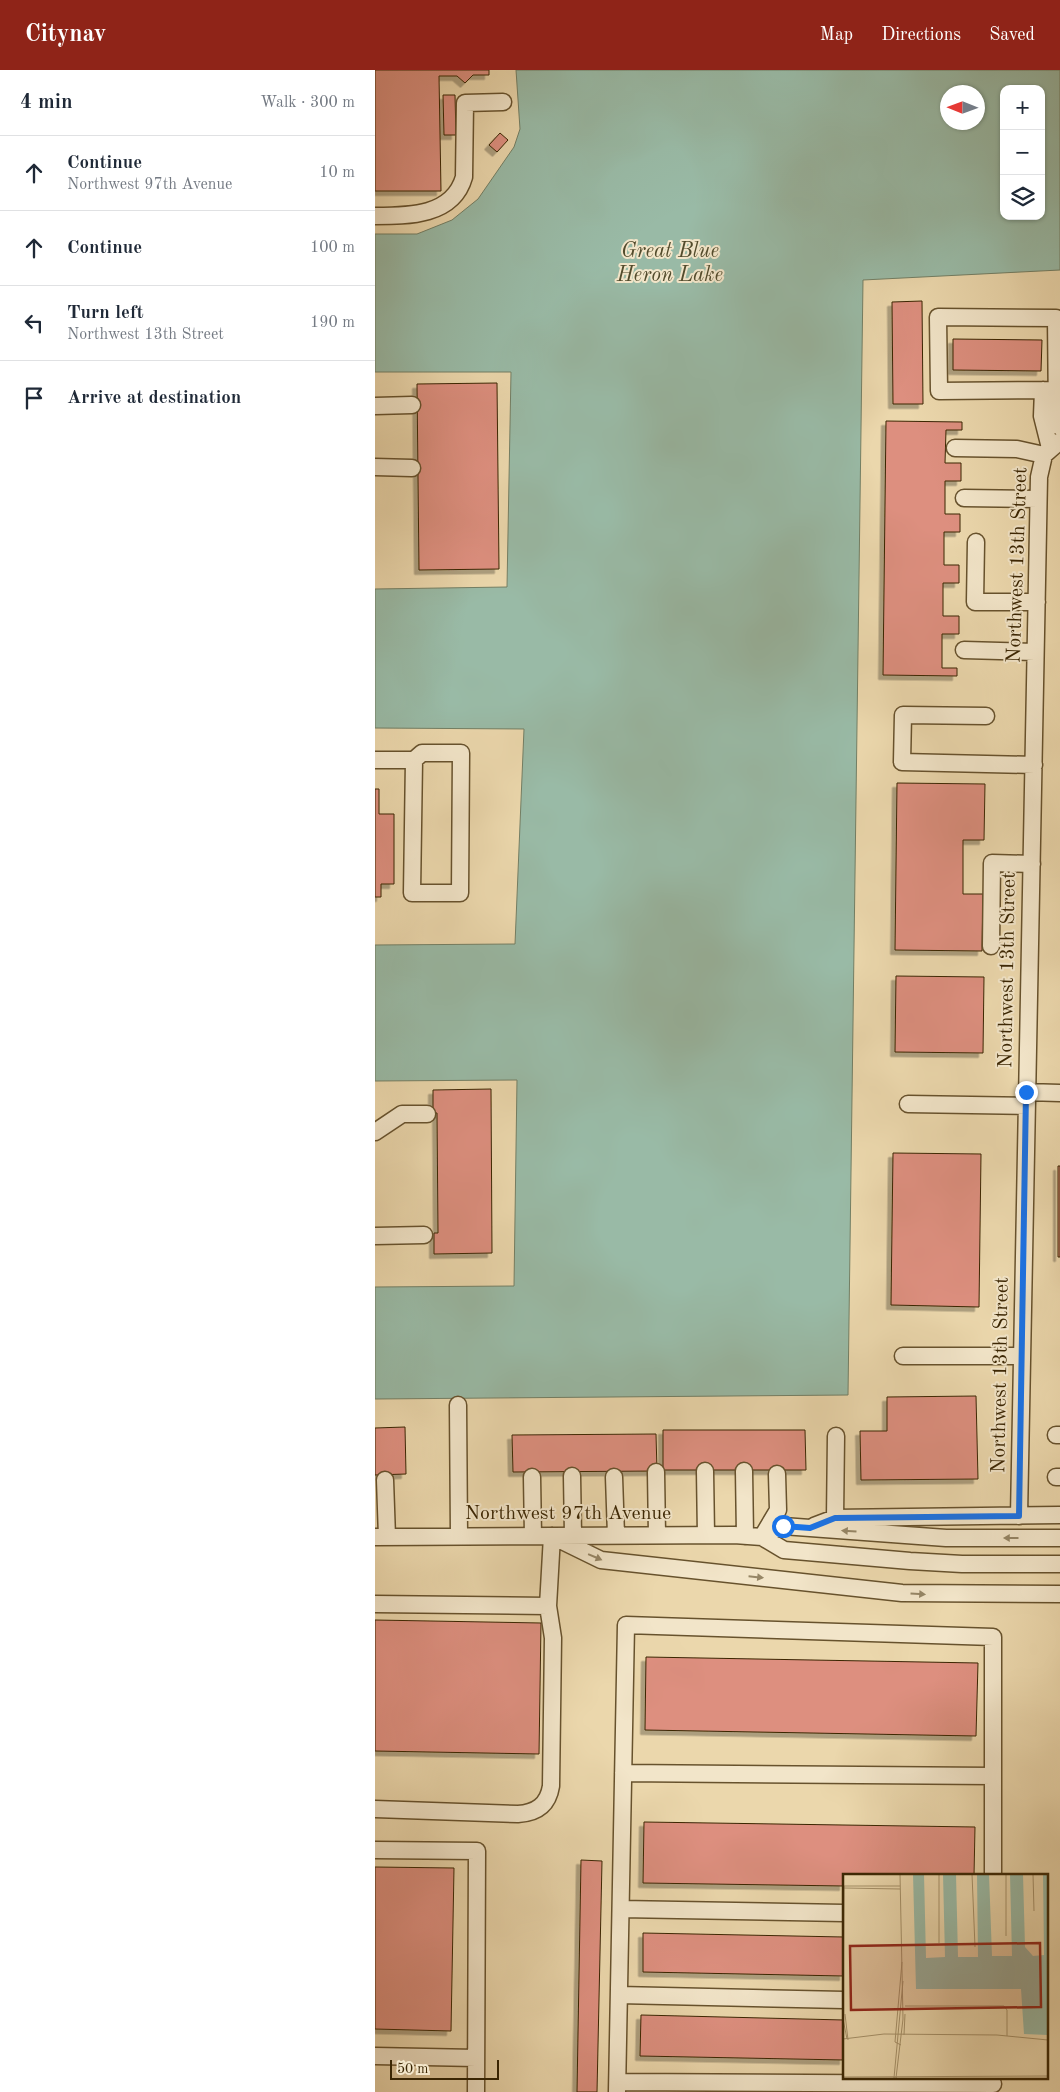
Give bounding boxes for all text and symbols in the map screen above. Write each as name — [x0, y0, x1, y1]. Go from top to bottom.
text: Citynav — [25, 23, 106, 47]
text: Map — [820, 26, 853, 44]
text: Directions — [881, 26, 961, 44]
text: Saved — [989, 26, 1035, 44]
north arrow — [940, 85, 985, 130]
map controls — [1000, 85, 1045, 220]
button: + — [1000, 85, 1045, 130]
text: 4 min — [20, 92, 73, 113]
text: Walk · 300 m — [260, 95, 355, 111]
button: − — [1000, 130, 1045, 175]
text: Continue — [67, 154, 142, 173]
icon: ahead — [20, 159, 48, 187]
text: 10 m — [319, 165, 355, 181]
button: layers — [1000, 175, 1045, 220]
text: Northwest 97th Avenue — [67, 177, 232, 193]
icon: ahead — [20, 234, 48, 262]
text: Continue — [67, 239, 142, 258]
text: 100 m — [310, 240, 355, 256]
water label: Great Blue Heron Lake — [616, 241, 723, 286]
text: Turn left — [67, 304, 144, 323]
icon: left — [20, 309, 48, 337]
text: 190 m — [310, 315, 355, 331]
text: Northwest 13th Street — [67, 327, 224, 343]
icon: arrive — [20, 384, 48, 412]
text: Arrive at destination — [67, 389, 241, 408]
street label: Northwest 13th Street — [1005, 467, 1031, 663]
street label: Northwest 13th Street — [996, 872, 1020, 1068]
route end — [1015, 1081, 1038, 1104]
street label: Northwest 13th Street — [989, 1277, 1013, 1473]
street label: Northwest 97th Avenue — [465, 1504, 671, 1524]
route start — [772, 1515, 795, 1538]
one-way arrow — [841, 1526, 857, 1534]
one-way arrow — [1003, 1534, 1019, 1542]
one-way arrow — [588, 1553, 602, 1561]
one-way arrow — [749, 1573, 765, 1581]
one-way arrow — [910, 1590, 926, 1598]
inset map — [843, 1874, 1047, 2080]
scale bar — [390, 2057, 499, 2080]
text: 50 m — [397, 2062, 428, 2076]

